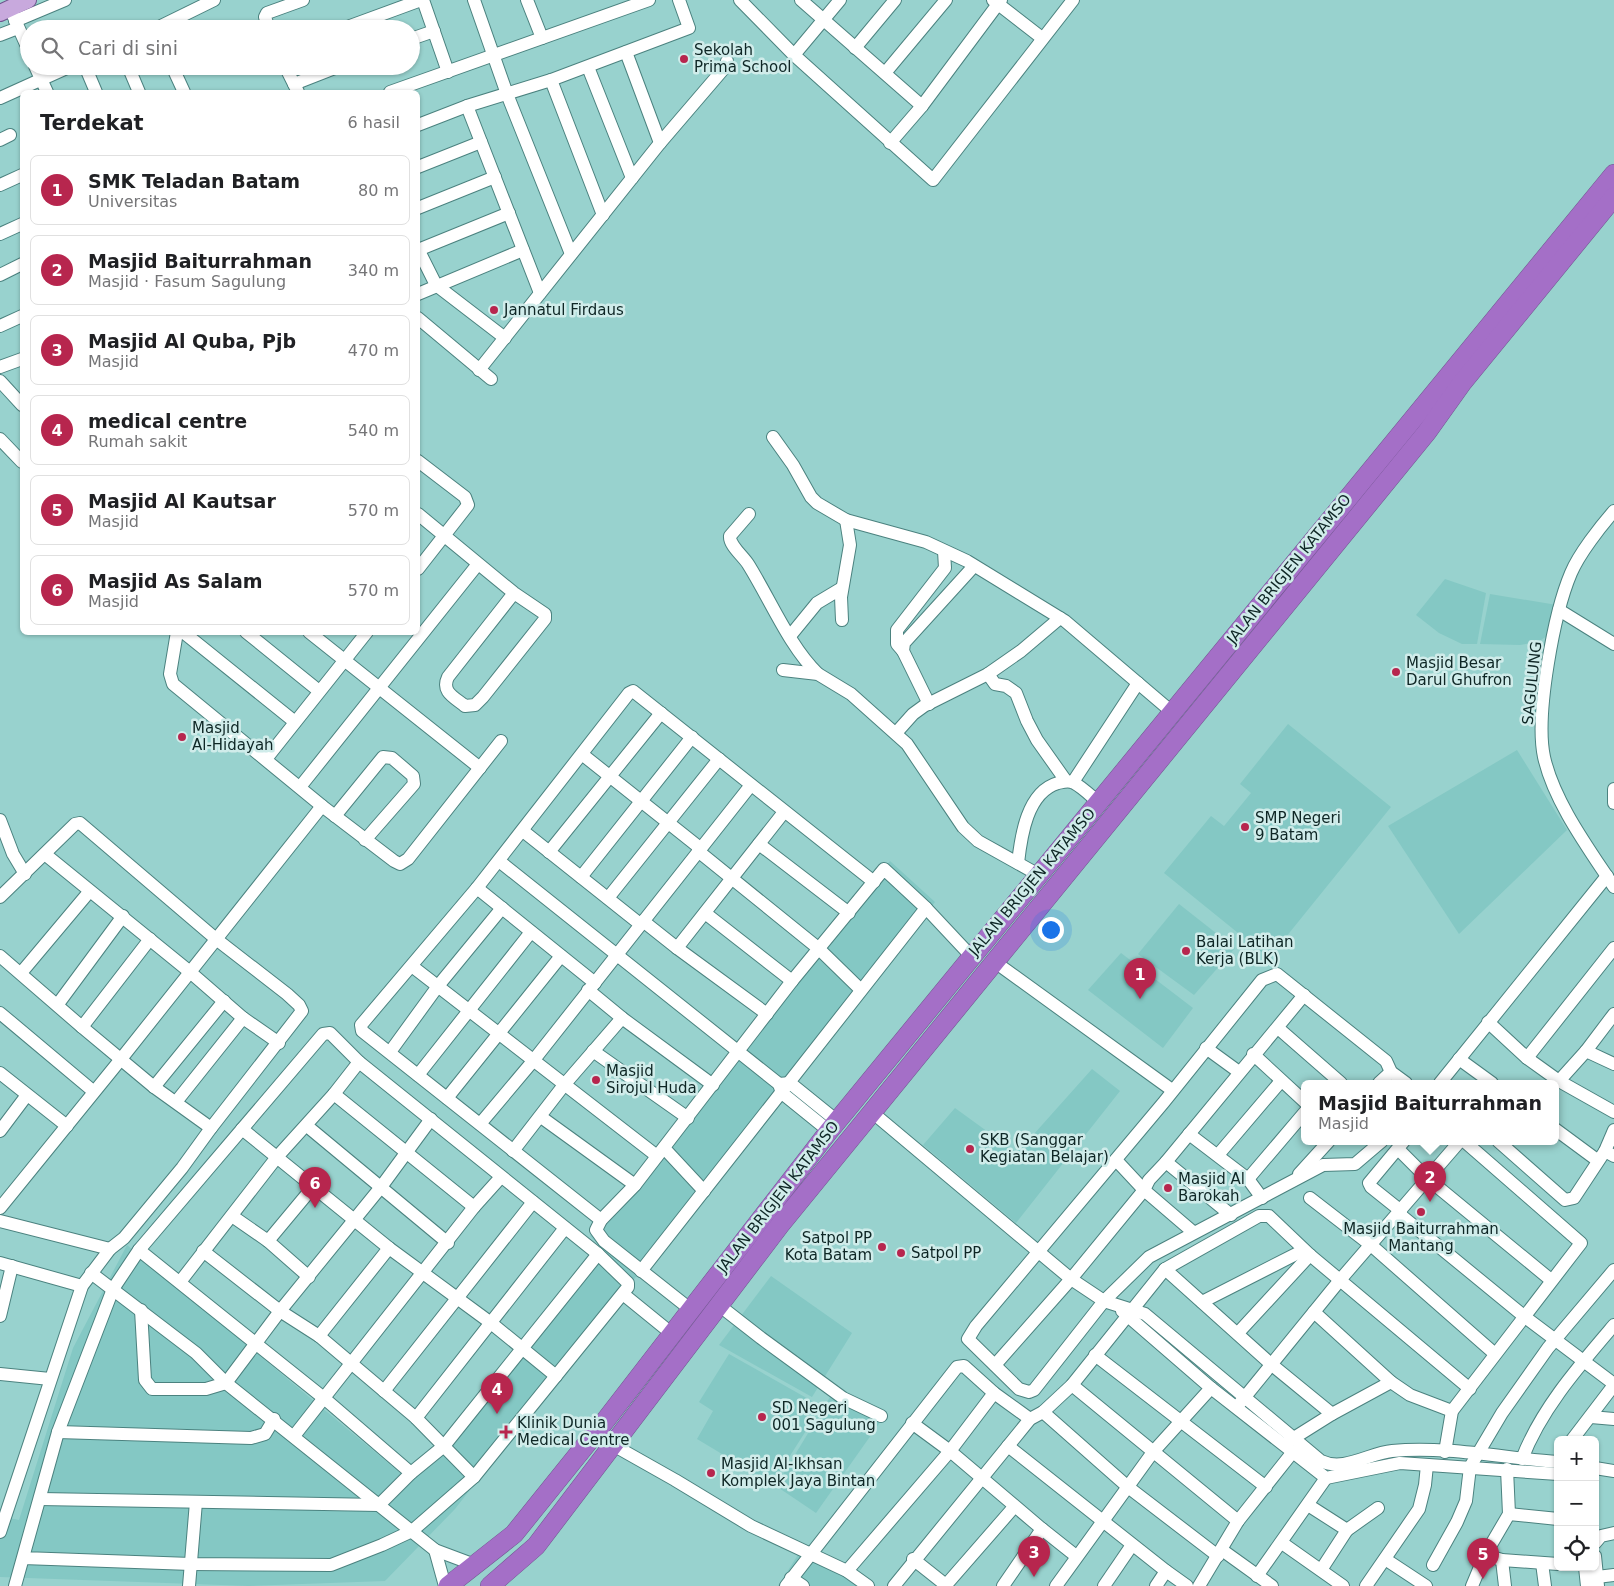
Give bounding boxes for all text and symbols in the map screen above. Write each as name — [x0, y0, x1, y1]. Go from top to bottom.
search box — [20, 20, 420, 75]
icon: search — [38, 34, 66, 62]
text: Cari di sini — [78, 37, 178, 59]
place label: Sekolah Prima School — [694, 41, 792, 76]
marker: Sekolah Prima School — [678, 53, 690, 65]
text: Terdekat — [40, 111, 144, 135]
text: 6 hasil — [348, 113, 400, 132]
text: SMK Teladan Batam — [88, 170, 300, 192]
text: 1 — [51, 181, 63, 200]
text: 80 m — [358, 181, 399, 200]
text: Universitas — [88, 192, 177, 211]
text: Masjid Baiturrahman — [88, 250, 312, 272]
text: 2 — [51, 261, 63, 280]
text: 340 m — [348, 261, 399, 280]
text: Masjid · Fasum Sagulung — [88, 272, 286, 291]
place label: Jannatul Firdaus — [503, 301, 624, 319]
marker: Jannatul Firdaus — [488, 304, 500, 316]
text: Masjid Al Quba, Pjb — [88, 330, 296, 352]
text: 3 — [51, 341, 63, 360]
text: 470 m — [348, 341, 399, 360]
text: Masjid — [88, 352, 139, 371]
text: medical centre — [88, 410, 247, 432]
text: 4 — [51, 421, 63, 440]
text: 540 m — [348, 421, 399, 440]
text: Rumah sakit — [88, 432, 187, 451]
text: Masjid Al Kautsar — [88, 490, 276, 512]
street label: JALAN BRIGJEN KATAMSO — [1222, 491, 1355, 648]
text: 5 — [51, 501, 63, 520]
text: 570 m — [348, 501, 399, 520]
text: Masjid — [88, 512, 139, 531]
text: Masjid As Salam — [88, 570, 263, 592]
text: 6 — [51, 581, 63, 600]
text: 570 m — [348, 581, 399, 600]
text: Masjid — [88, 592, 139, 611]
street label: SAGULUNG — [1519, 640, 1545, 726]
place label: Masjid Besar Darul Ghufron — [1406, 654, 1512, 689]
marker: Masjid Besar Darul Ghufron — [1390, 666, 1402, 678]
place label: Masjid Al-Hidayah — [192, 719, 274, 754]
marker: Masjid Al-Hidayah — [176, 731, 188, 743]
street label: JALAN BRIGJEN KATAMSO — [964, 804, 1099, 960]
place label: SMP Negeri 9 Batam — [1255, 809, 1341, 844]
marker: SMP Negeri 9 Batam — [1239, 821, 1251, 833]
your location — [1038, 917, 1064, 943]
place label: Balai Latihan Kerja (BLK) — [1196, 933, 1294, 968]
marker: Balai Latihan Kerja (BLK) — [1180, 945, 1192, 957]
pin: 1 — [1124, 958, 1156, 999]
place label: Masjid Sirojul Huda — [606, 1062, 697, 1097]
marker: Masjid Sirojul Huda — [590, 1074, 602, 1086]
popup — [1301, 1080, 1559, 1145]
text: Masjid Baiturrahman — [1318, 1092, 1542, 1114]
text: Masjid — [1318, 1114, 1369, 1133]
street label: JALAN BRIGJEN KATAMSO — [713, 1118, 843, 1277]
place label: SKB (Sanggar Kegiatan Belajar) — [980, 1131, 1109, 1166]
marker: SKB (Sanggar Kegiatan Belajar) — [964, 1143, 976, 1155]
pin: 2 — [1414, 1161, 1446, 1202]
pin: 6 — [299, 1167, 331, 1208]
place label: Masjid Al Barokah — [1178, 1170, 1245, 1205]
marker: Masjid Al Barokah — [1162, 1182, 1174, 1194]
marker: Masjid Baiturrahman Mantang — [1415, 1206, 1427, 1218]
place label: Masjid Baiturrahman Mantang — [1343, 1220, 1499, 1255]
place label: Satpol PP Kota Batam — [785, 1229, 872, 1264]
marker: Satpol PP Kota Batam — [876, 1241, 888, 1253]
place label: Satpol PP — [911, 1244, 981, 1262]
marker: Satpol PP — [895, 1247, 907, 1259]
pin: 4 — [481, 1373, 513, 1414]
place label: SD Negeri 001 Sagulung — [772, 1399, 876, 1434]
marker: SD Negeri 001 Sagulung — [756, 1411, 768, 1423]
place label: Klinik Dunia Medical Centre — [517, 1414, 629, 1449]
marker: Klinik Dunia Medical Centre — [499, 1425, 513, 1439]
map controls — [1554, 1436, 1599, 1571]
button: + — [1554, 1436, 1599, 1481]
place label: Masjid Al-Ikhsan Komplek Jaya Bintan — [721, 1455, 875, 1490]
marker: Masjid Al-Ikhsan Komplek Jaya Bintan — [705, 1467, 717, 1479]
button: − — [1554, 1481, 1599, 1526]
button: locate — [1554, 1526, 1599, 1571]
pin: 3 — [1018, 1536, 1050, 1577]
pin: 5 — [1467, 1538, 1499, 1579]

